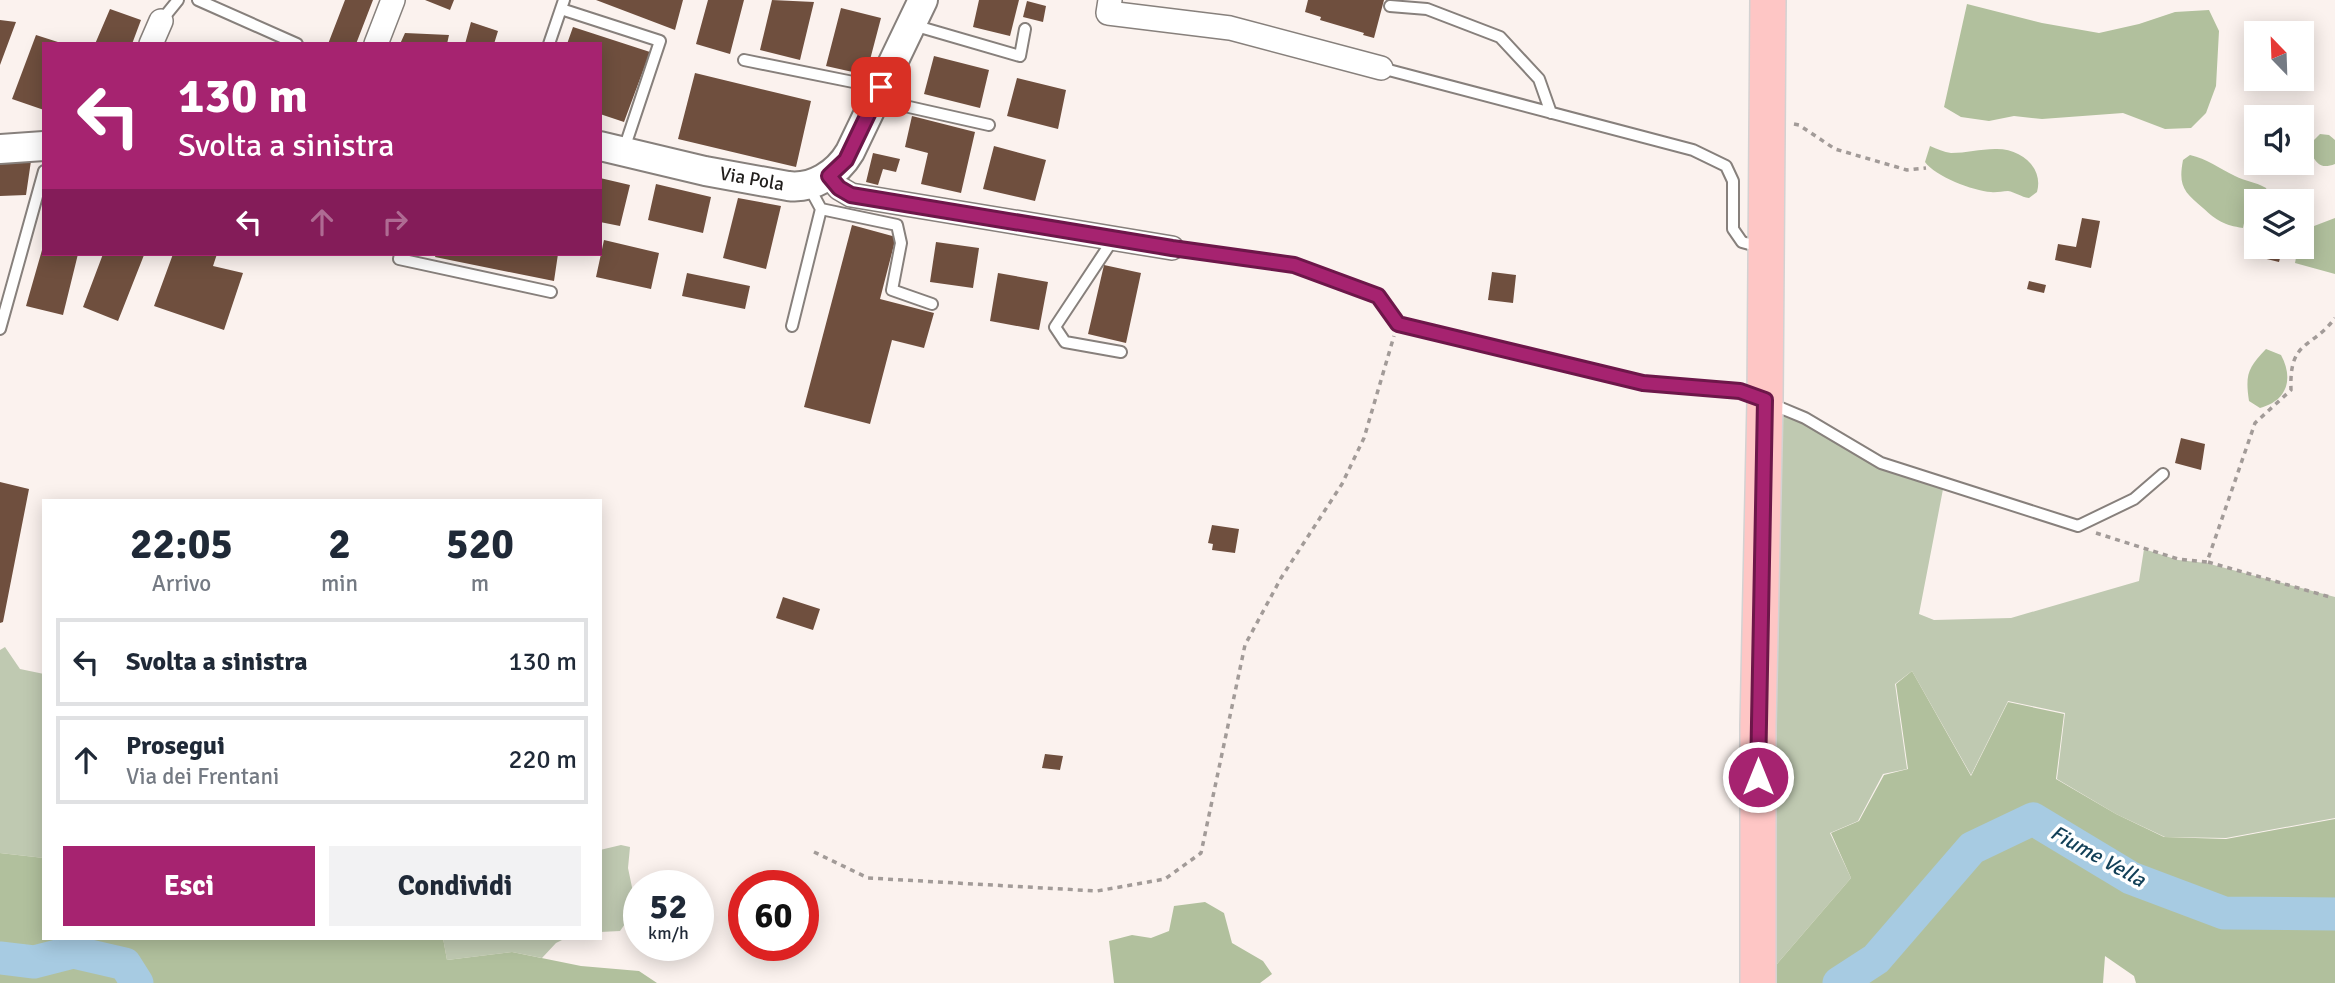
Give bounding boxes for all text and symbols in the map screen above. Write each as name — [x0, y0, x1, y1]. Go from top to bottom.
north arrow — [2244, 21, 2314, 91]
map controls — [2244, 21, 2314, 259]
pin — [851, 57, 911, 117]
text: 130 m — [178, 66, 308, 126]
icon: arrive — [862, 68, 900, 106]
icon: left — [63, 70, 154, 161]
button: sound — [2244, 105, 2314, 175]
text: Svolta a sinistra — [178, 126, 394, 165]
street label: Via Pola — [718, 162, 786, 196]
button: layers — [2244, 189, 2314, 259]
icon: left — [230, 203, 268, 241]
icon: ahead — [303, 203, 341, 241]
icon: right — [376, 203, 414, 241]
text: 22:05 — [130, 519, 233, 570]
text: 2 — [328, 519, 351, 570]
text: 520 — [446, 519, 514, 570]
text: Arrivo — [152, 569, 211, 598]
text: min — [321, 569, 358, 598]
text: m — [471, 569, 489, 598]
icon: left — [67, 643, 105, 681]
text: Svolta a sinistra — [126, 646, 308, 678]
text: 130 m — [508, 646, 577, 678]
text: Prosegui — [126, 730, 225, 762]
position arrow — [1721, 740, 1795, 814]
icon: ahead — [67, 741, 105, 779]
text: 220 m — [508, 744, 577, 776]
text: Via dei Frentani — [126, 762, 279, 791]
water label: Fiume Vella — [2046, 819, 2151, 893]
button: Esci — [63, 846, 315, 926]
button: Condividi — [329, 846, 581, 926]
speed limit sign: 60 — [728, 870, 819, 961]
text: 52 — [650, 885, 687, 928]
text: km/h — [648, 922, 689, 944]

